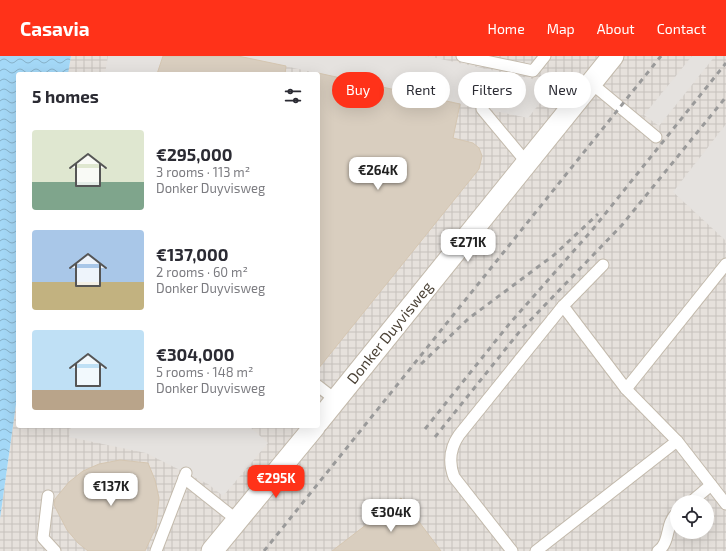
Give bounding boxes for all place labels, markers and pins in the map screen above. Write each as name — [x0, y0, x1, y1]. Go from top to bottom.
pin: €264K — [350, 157, 406, 191]
pin: €271K — [440, 229, 496, 263]
pin: €295K — [248, 465, 304, 499]
pin: €137K — [83, 473, 139, 507]
pin: €304K — [363, 499, 419, 533]

